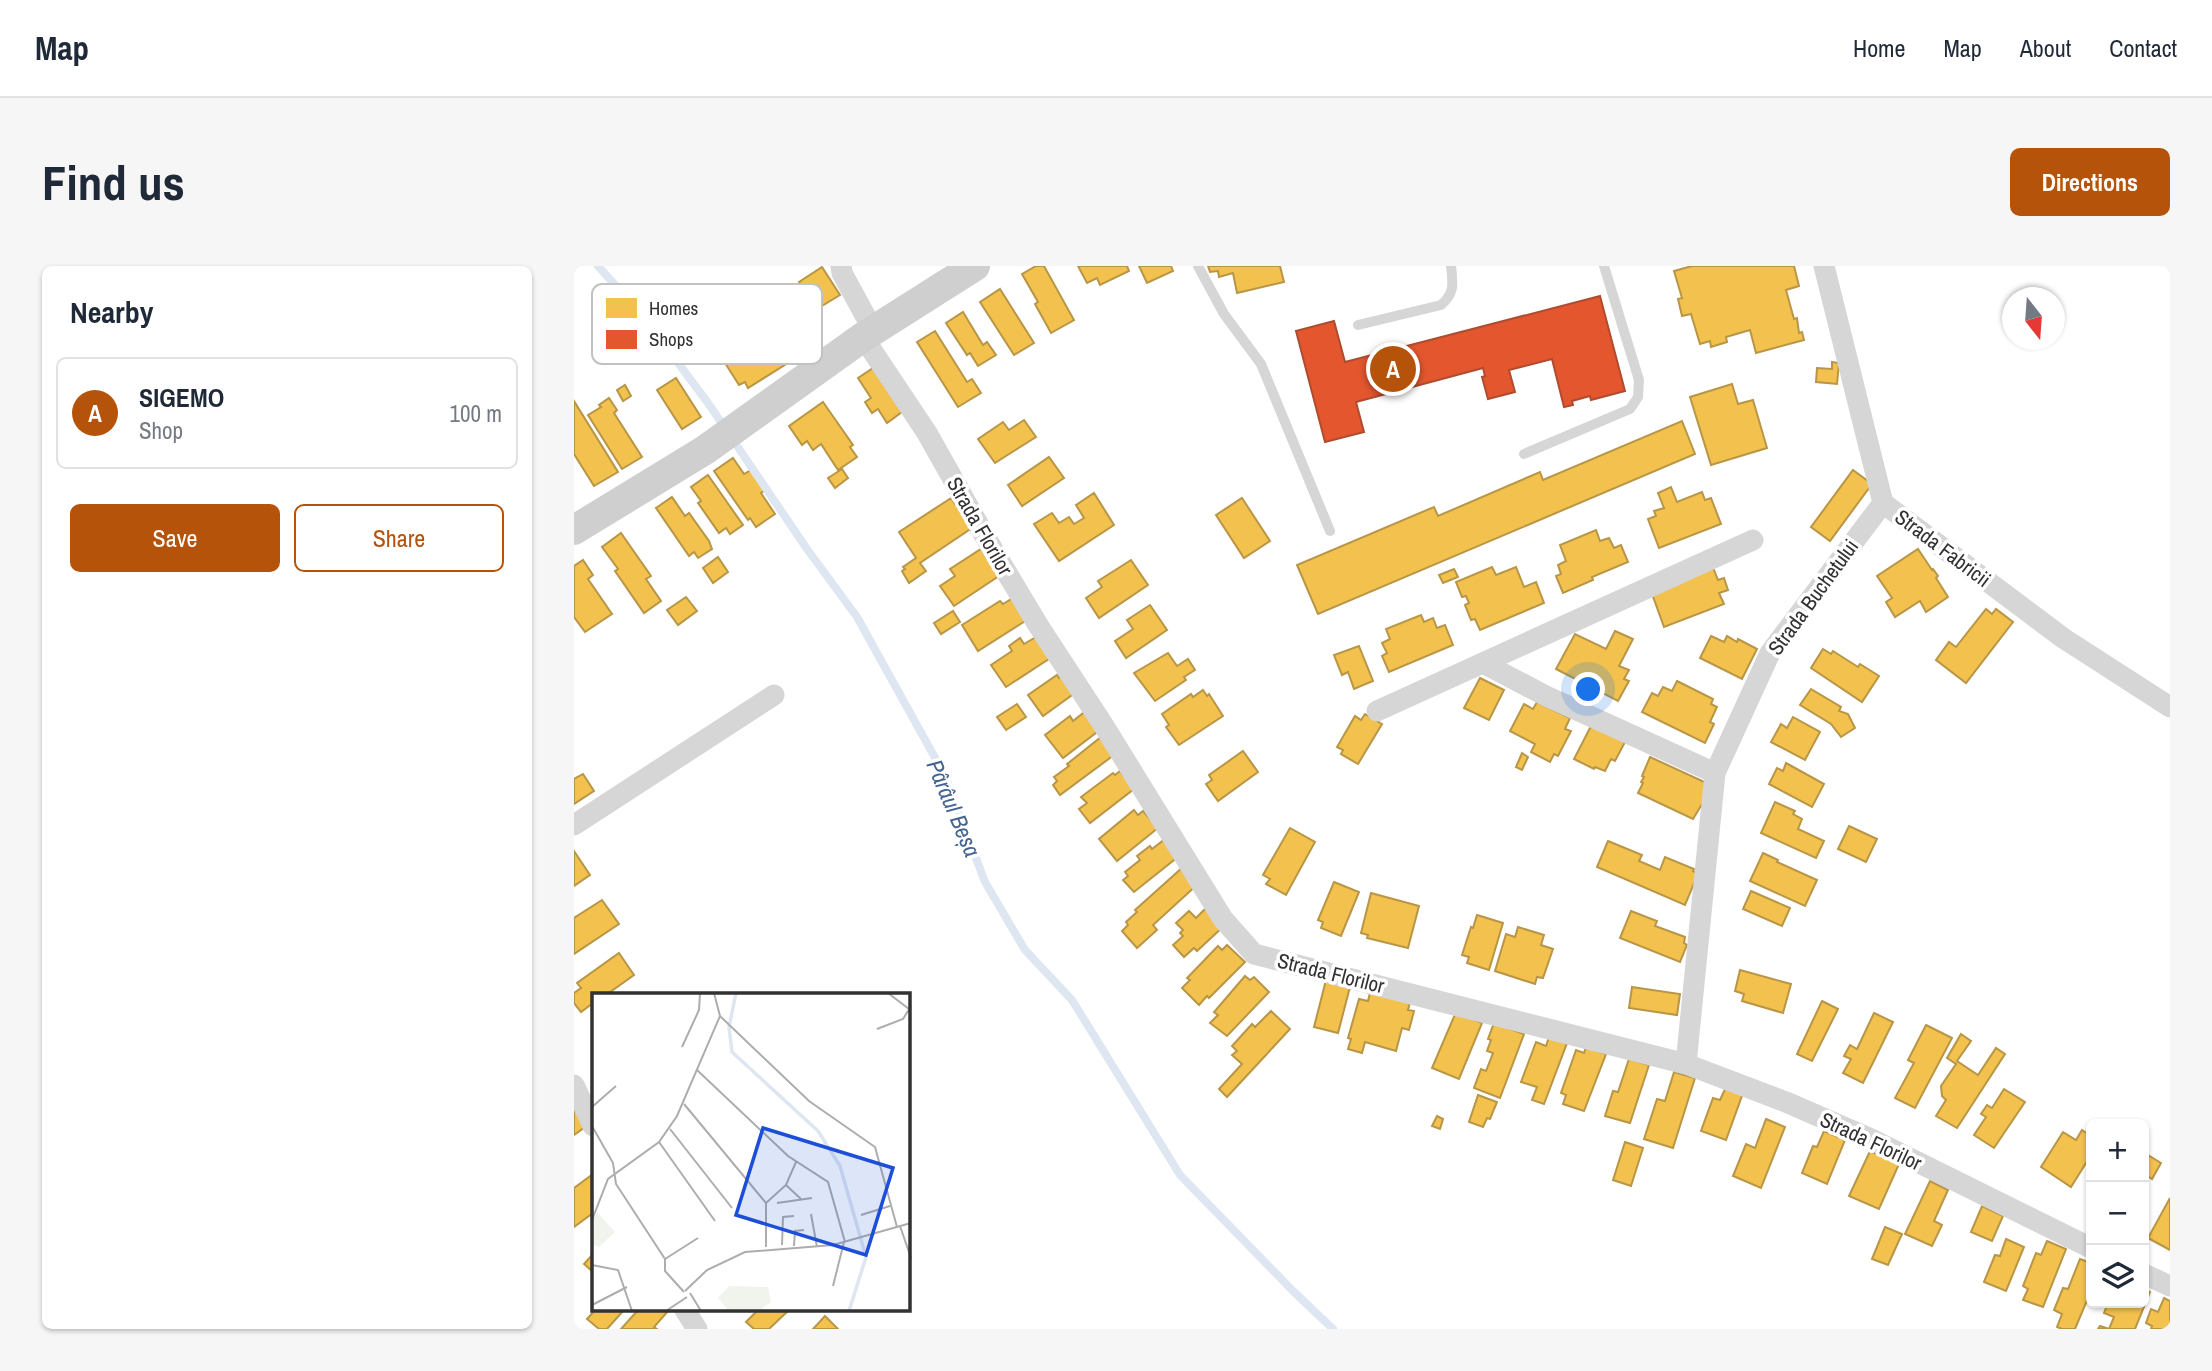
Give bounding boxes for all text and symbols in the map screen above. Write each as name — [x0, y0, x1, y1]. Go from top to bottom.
text: Map — [35, 26, 89, 70]
text: Home — [1853, 32, 1905, 64]
text: Map — [1943, 32, 1982, 64]
text: About — [2020, 32, 2071, 64]
text: Contact — [2109, 32, 2177, 64]
button: Directions — [2010, 148, 2170, 216]
text: Find us — [42, 149, 185, 215]
legend — [592, 284, 822, 364]
north arrow — [2002, 287, 2065, 350]
text: Nearby — [70, 292, 153, 332]
text: Homes — [649, 295, 699, 321]
text: Shops — [649, 326, 693, 352]
pin: A — [1370, 343, 1416, 395]
text: SIGEMO — [139, 380, 224, 415]
text: A — [88, 398, 102, 429]
text: 100 m — [450, 398, 502, 429]
text: Shop — [139, 415, 183, 446]
street label: Strada Florilor — [940, 472, 1020, 581]
street label: Strada Fabricii — [1889, 502, 1997, 594]
button: Save — [70, 504, 280, 572]
button: Share — [294, 504, 504, 572]
street label: Strada Buchetului — [1761, 533, 1865, 661]
your location — [1571, 672, 1605, 706]
water label: Pârâul Beșa — [920, 755, 988, 861]
street label: Strada Florilor — [1275, 946, 1388, 1000]
inset map — [592, 993, 910, 1312]
street label: Strada Florilor — [1815, 1105, 1927, 1177]
map controls — [2086, 1119, 2149, 1308]
button: + — [2086, 1119, 2149, 1182]
button: − — [2086, 1182, 2149, 1245]
button: layers — [2086, 1245, 2149, 1308]

